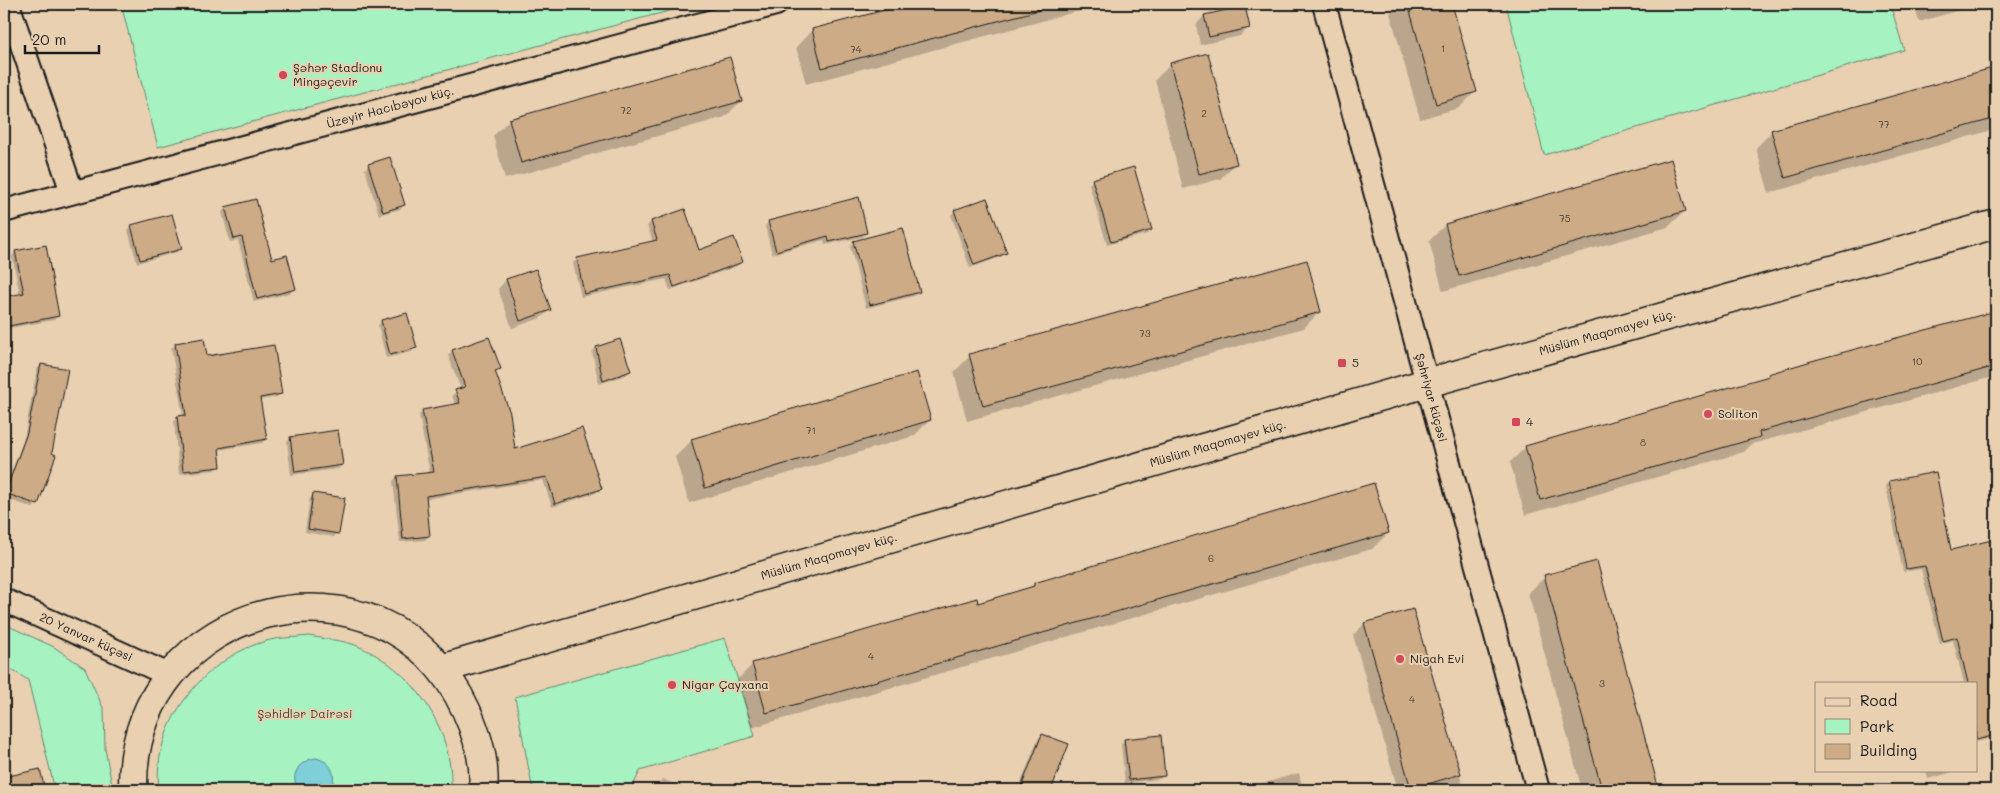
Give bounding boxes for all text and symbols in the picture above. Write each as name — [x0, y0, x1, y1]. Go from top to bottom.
scale bar — [25, 22, 99, 54]
text: 20 m — [32, 29, 66, 49]
house number: 1 — [1441, 41, 1445, 55]
house number: 74 — [850, 42, 862, 56]
place label: Şəhər Stadionu Mingəçevir — [293, 59, 382, 89]
marker: Şəhər Stadionu Mingəçevir — [277, 69, 289, 81]
street label: Üzeyir Hacıbəyov küç. — [325, 82, 455, 131]
house number: 72 — [620, 103, 632, 117]
house number: 2 — [1201, 106, 1207, 120]
house number: 77 — [1878, 117, 1890, 131]
house number: 75 — [1559, 211, 1571, 225]
street label: Müslüm Maqomayev küç. — [1537, 305, 1677, 358]
house number: 73 — [1139, 326, 1151, 340]
street label: Şəhriyar küçəsi — [1412, 351, 1452, 444]
place label: 5 — [1352, 354, 1359, 370]
house number: 10 — [1912, 354, 1922, 368]
marker: 5 — [1336, 357, 1348, 369]
place label: Soliton — [1718, 405, 1758, 421]
marker: Soliton — [1702, 408, 1714, 420]
place label: 4 — [1526, 413, 1533, 429]
street label: Müslüm Maqomayev küç. — [1148, 415, 1288, 470]
marker: 4 — [1510, 416, 1522, 428]
house number: 71 — [806, 423, 816, 437]
house number: 8 — [1640, 435, 1646, 449]
street label: Müslüm Maqomayev küç. — [759, 528, 899, 583]
house number: 6 — [1208, 551, 1214, 565]
street label: 20 Yanvar küçəsi — [37, 608, 135, 664]
house number: 4 — [868, 649, 874, 663]
place label: Nigah Evi — [1410, 650, 1464, 666]
marker: Nigah Evi — [1394, 653, 1406, 665]
place label: Nigar Çayxana — [682, 676, 769, 692]
house number: 3 — [1599, 676, 1605, 690]
marker: Nigar Çayxana — [666, 679, 678, 691]
legend — [1815, 682, 1978, 772]
text: Road — [1860, 690, 1897, 710]
house number: 4 — [1409, 692, 1415, 706]
park label: Şəhidlər Dairəsi — [258, 705, 352, 721]
text: Park — [1860, 716, 1894, 736]
text: Building — [1860, 740, 1917, 760]

